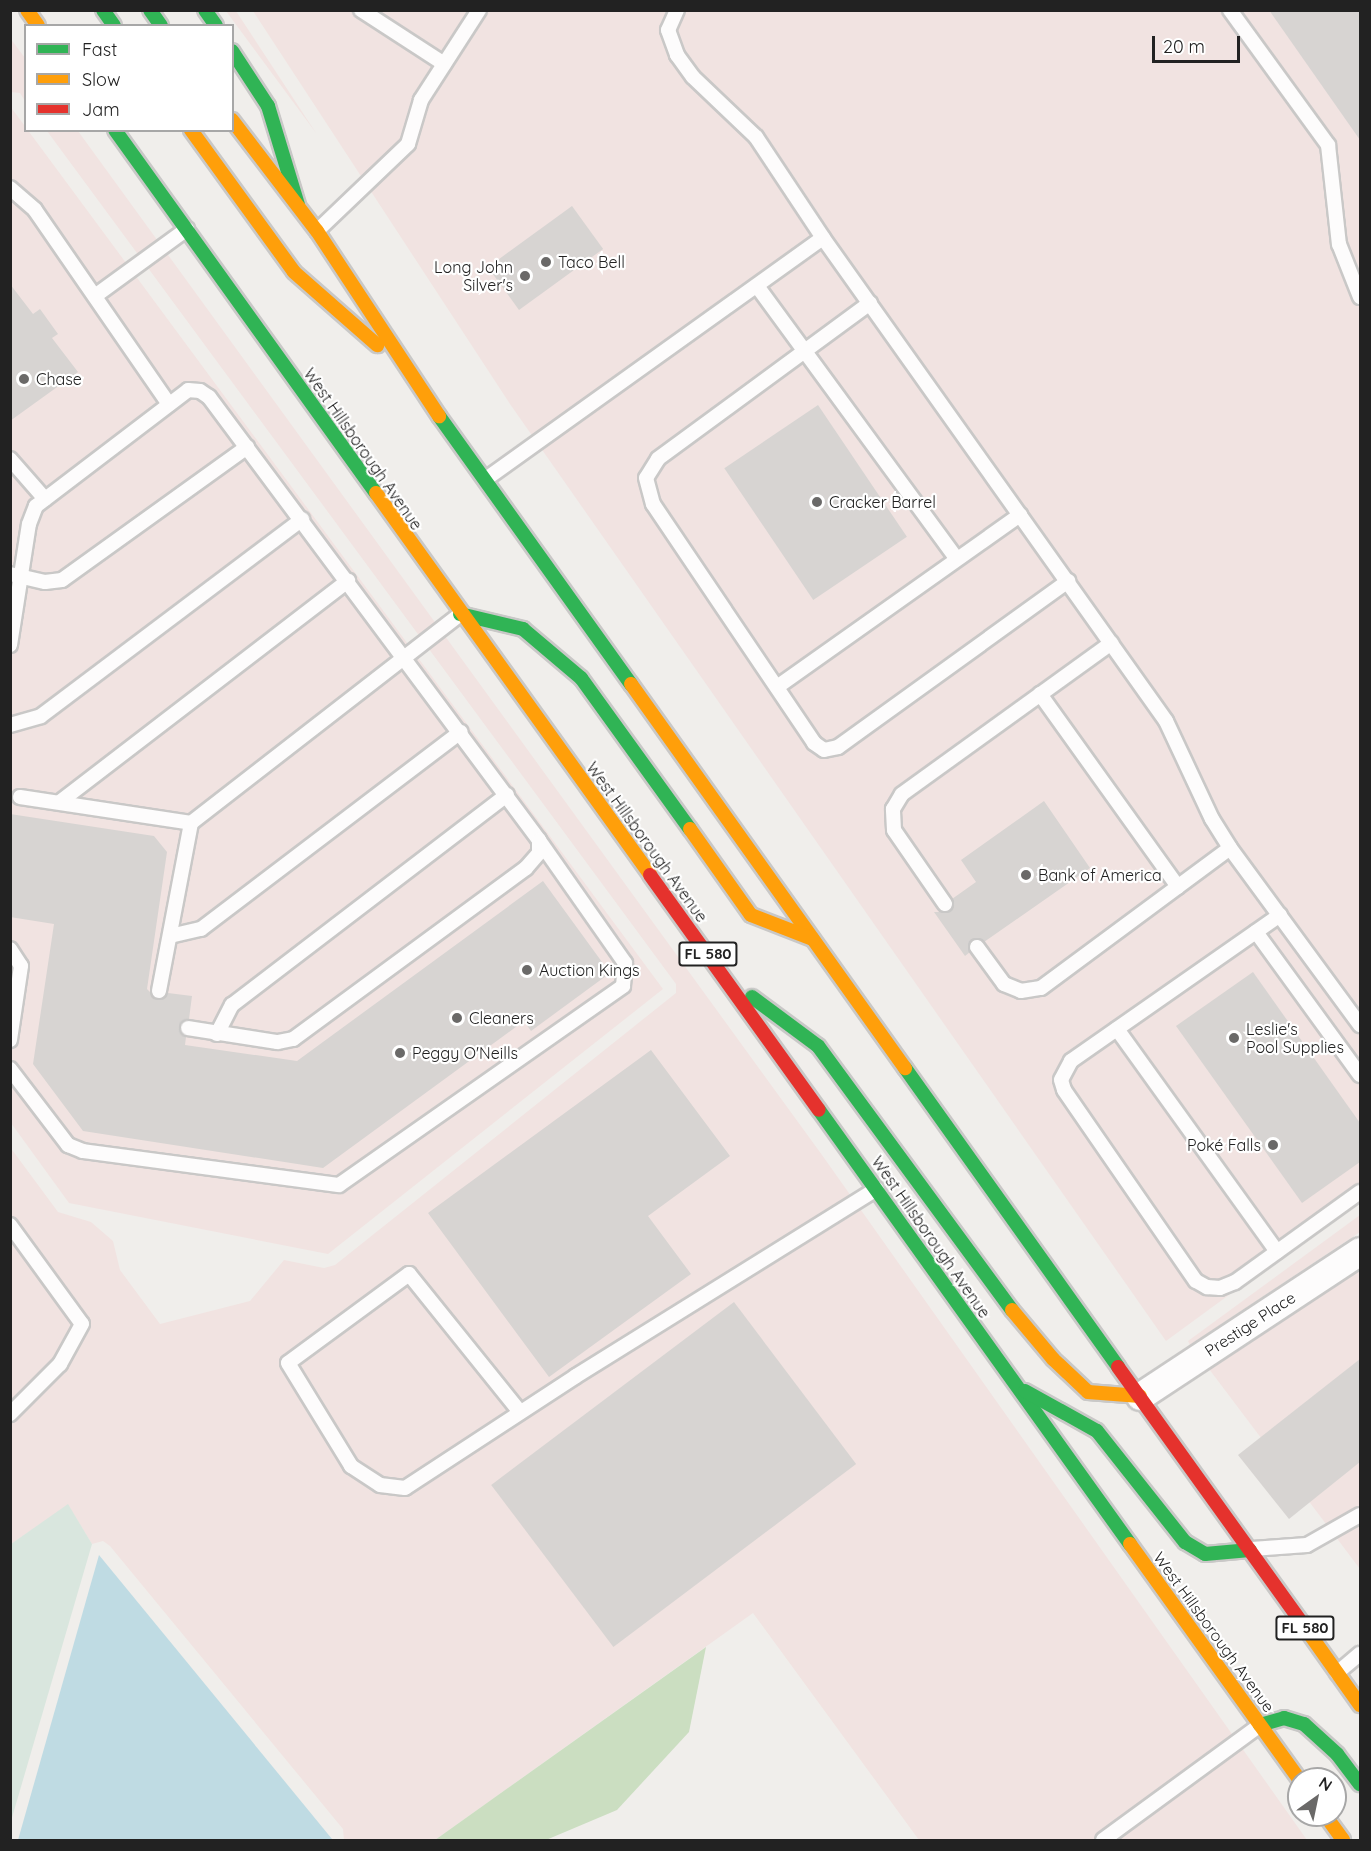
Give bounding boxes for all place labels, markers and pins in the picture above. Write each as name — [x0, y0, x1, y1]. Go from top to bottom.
place label: Taco Bell — [558, 252, 625, 272]
marker: Taco Bell — [539, 255, 553, 269]
place label: Long John Silver's — [434, 257, 513, 295]
marker: Long John Silver's — [518, 269, 532, 283]
place label: Chase — [36, 369, 82, 389]
marker: Chase — [17, 372, 31, 386]
place label: Cracker Barrel — [829, 492, 936, 512]
marker: Cracker Barrel — [810, 495, 824, 509]
place label: Bank of America — [1038, 865, 1162, 885]
marker: Bank of America — [1019, 868, 1033, 882]
place label: Auction Kings — [539, 960, 640, 980]
marker: Auction Kings — [520, 963, 534, 977]
place label: Cleaners — [469, 1008, 534, 1028]
marker: Cleaners — [450, 1011, 464, 1025]
place label: Leslie's Pool Supplies — [1246, 1019, 1344, 1057]
marker: Leslie's Pool Supplies — [1227, 1031, 1241, 1045]
place label: Peggy O'Neills — [412, 1043, 518, 1063]
marker: Peggy O'Neills — [393, 1046, 407, 1060]
place label: Poké Falls — [1187, 1135, 1261, 1155]
marker: Poké Falls — [1266, 1138, 1280, 1152]

